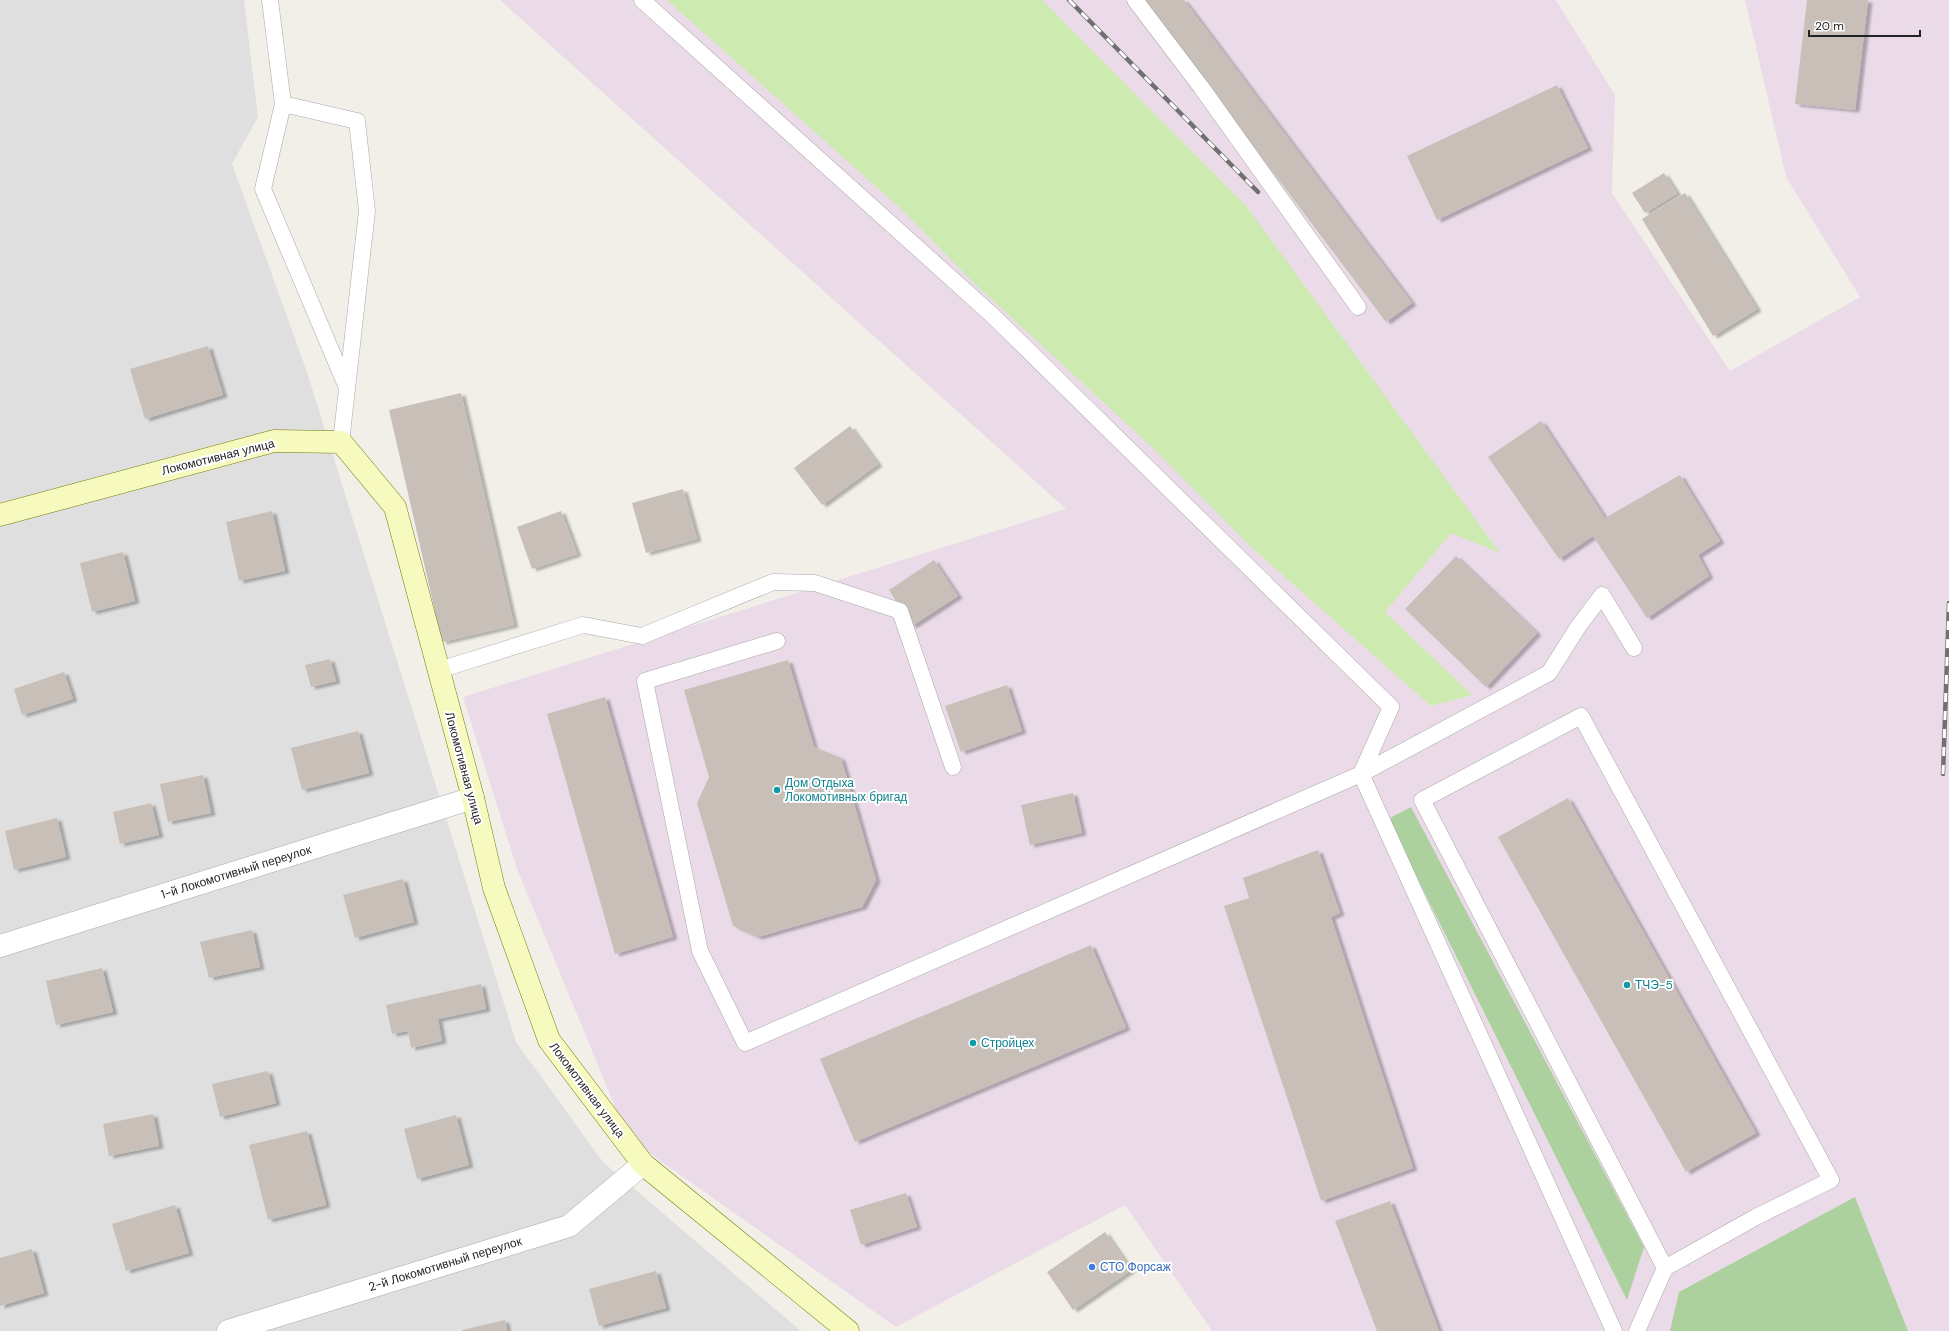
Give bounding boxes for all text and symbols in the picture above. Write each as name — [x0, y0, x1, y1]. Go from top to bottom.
scale bar — [1809, 12, 1920, 38]
text: 20 m — [1815, 18, 1844, 34]
street label: Локомотивная улица — [160, 435, 276, 479]
street label: Локомотивная улица — [441, 710, 487, 826]
place label: Дом Отдыха Локомотивных бригад — [785, 775, 907, 805]
marker: Дом Отдыха Локомотивных бригад — [772, 785, 782, 795]
street label: 1-й Локомотивный переулок — [159, 841, 314, 903]
place label: ТЧЭ-5 — [1635, 977, 1673, 993]
marker: ТЧЭ-5 — [1622, 980, 1632, 990]
place label: Стройцех — [981, 1035, 1034, 1051]
marker: Стройцех — [968, 1038, 978, 1048]
street label: Локомотивная улица — [546, 1039, 628, 1141]
street label: 2-й Локомотивный переулок — [366, 1233, 524, 1295]
place label: СТО Форсаж — [1100, 1259, 1171, 1275]
marker: СТО Форсаж — [1087, 1262, 1097, 1272]

